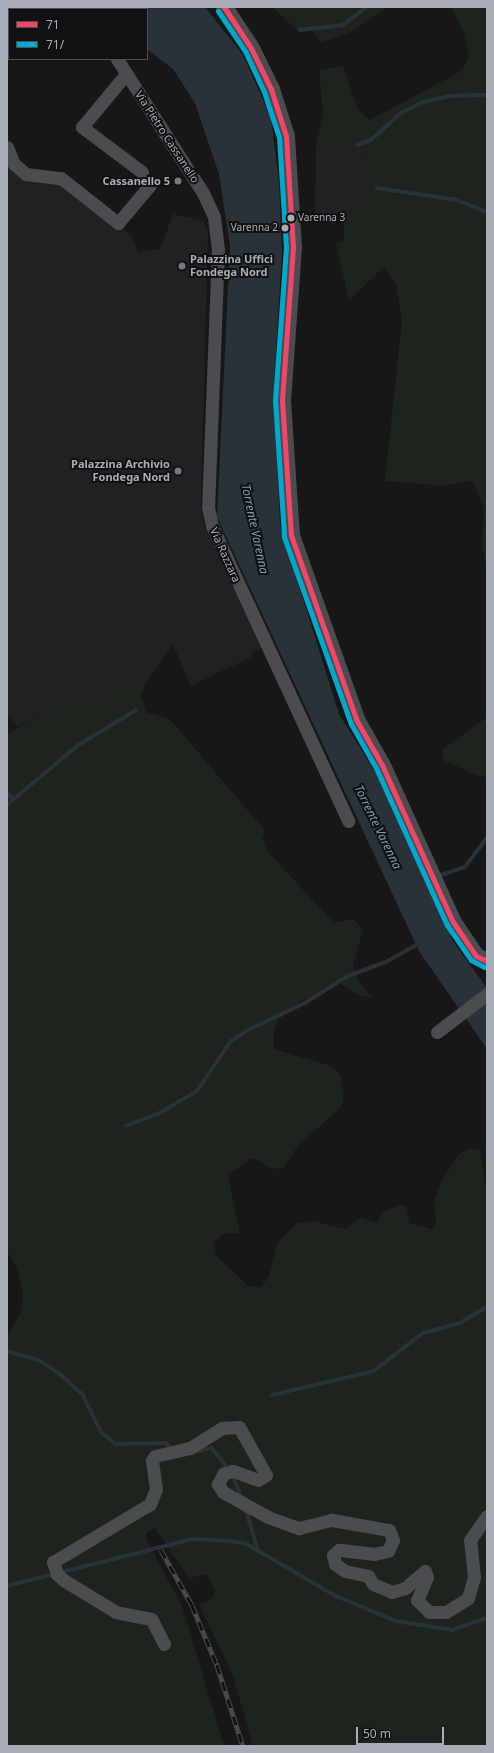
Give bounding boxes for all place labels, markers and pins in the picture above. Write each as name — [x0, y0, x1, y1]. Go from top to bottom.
place label: Cassanello 5 — [102, 174, 170, 188]
marker: Cassanello 5 — [173, 176, 183, 186]
place label: Varenna 3 — [298, 212, 345, 224]
marker: Varenna 3 — [286, 213, 296, 223]
place label: Varenna 2 — [231, 222, 278, 234]
marker: Varenna 2 — [280, 223, 290, 233]
place label: Palazzina Uffici Fondega Nord — [190, 253, 273, 279]
marker: Palazzina Uffici Fondega Nord — [177, 261, 187, 271]
place label: Palazzina Archivio Fondega Nord — [71, 458, 170, 484]
marker: Palazzina Archivio Fondega Nord — [173, 466, 183, 476]

